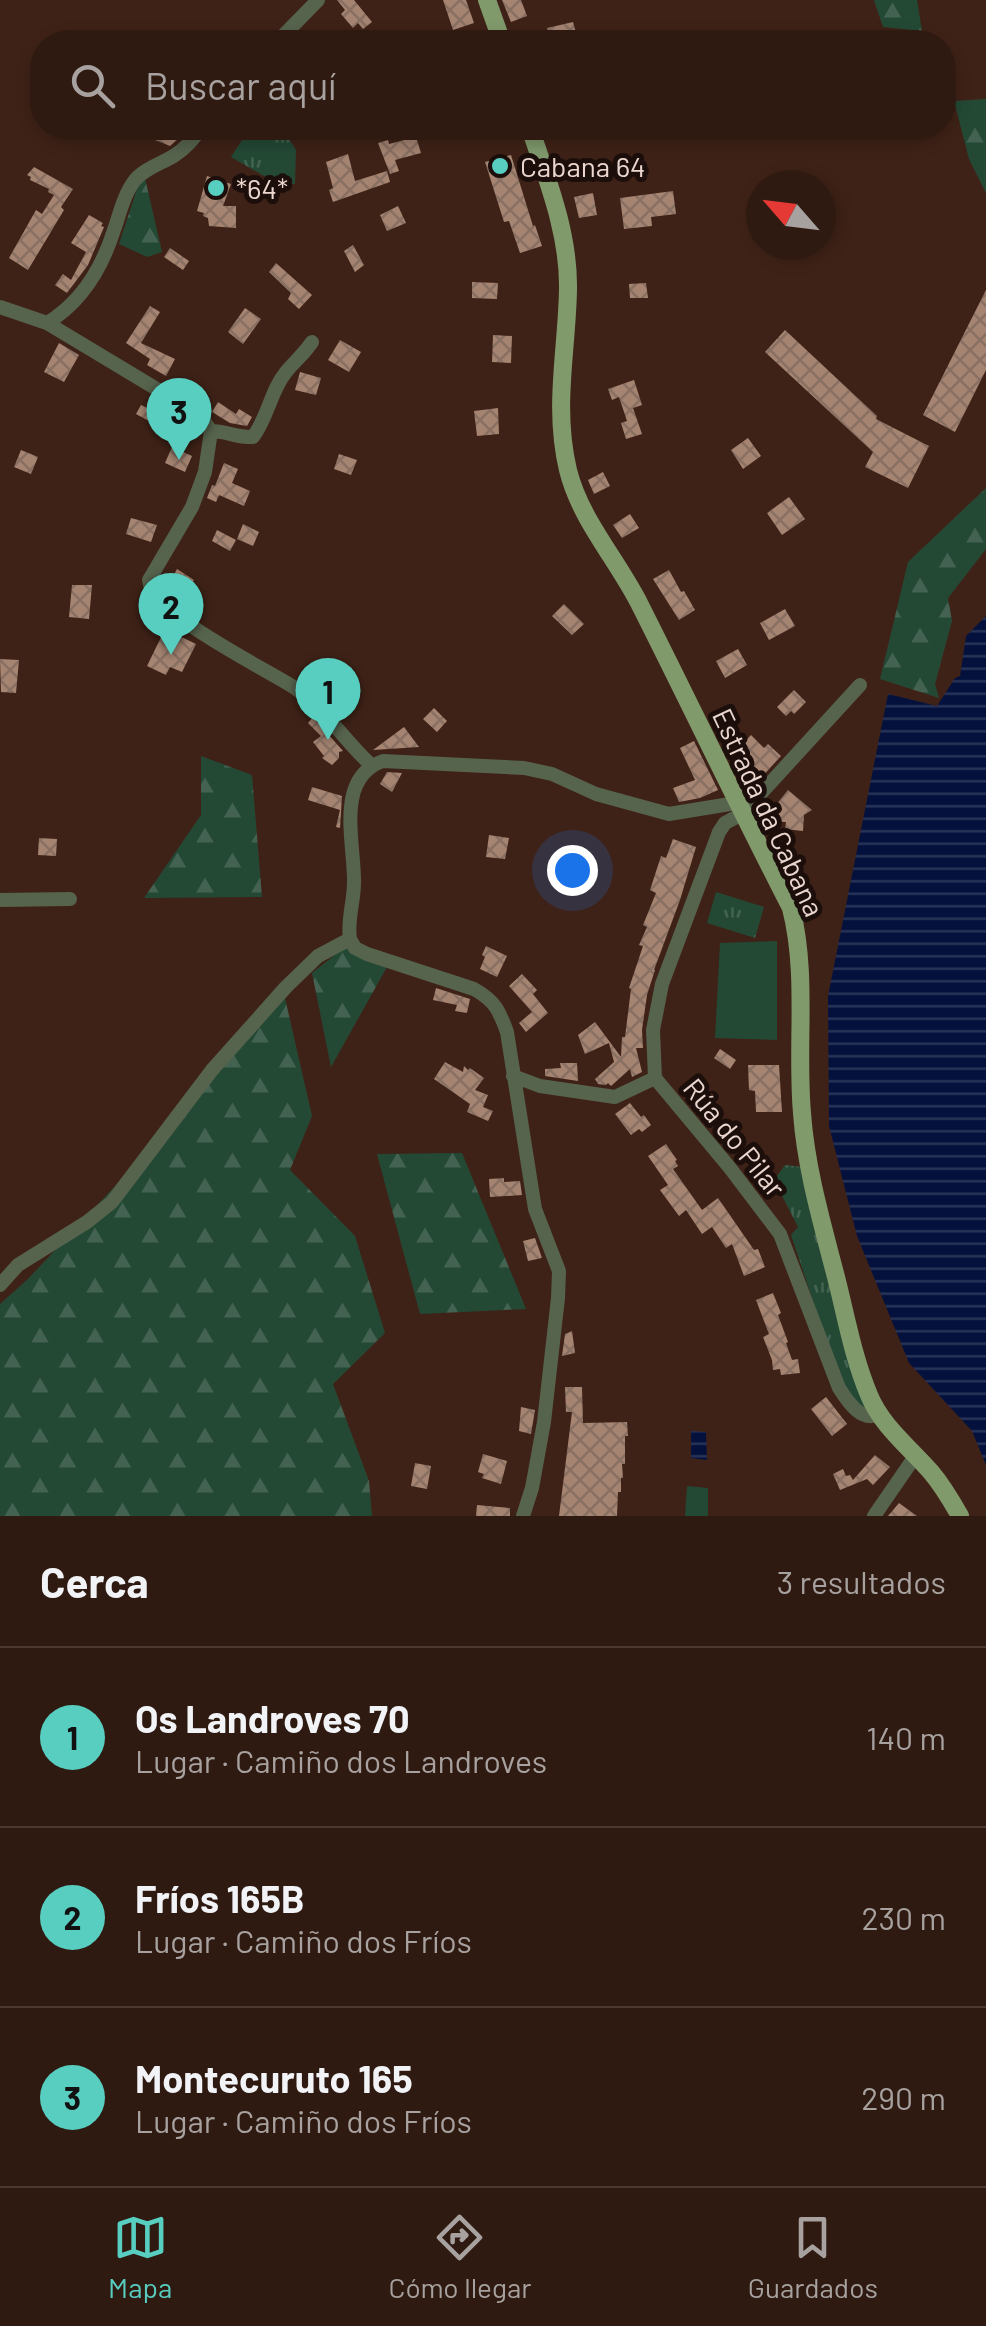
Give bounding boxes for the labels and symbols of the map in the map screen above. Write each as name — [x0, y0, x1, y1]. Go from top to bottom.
place label: Cabana 64 — [520, 149, 646, 183]
marker: Cabana 64 — [489, 155, 511, 177]
north arrow — [746, 170, 836, 260]
place label: *64* — [236, 171, 288, 205]
marker: *64* — [205, 177, 227, 199]
pin: 3 — [146, 378, 212, 460]
pin: 2 — [138, 572, 204, 655]
pin: 1 — [296, 658, 360, 740]
street label: Estrada da Cabana — [706, 703, 832, 921]
your location — [547, 845, 598, 896]
street label: Rúa do Pilar — [677, 1071, 793, 1203]

